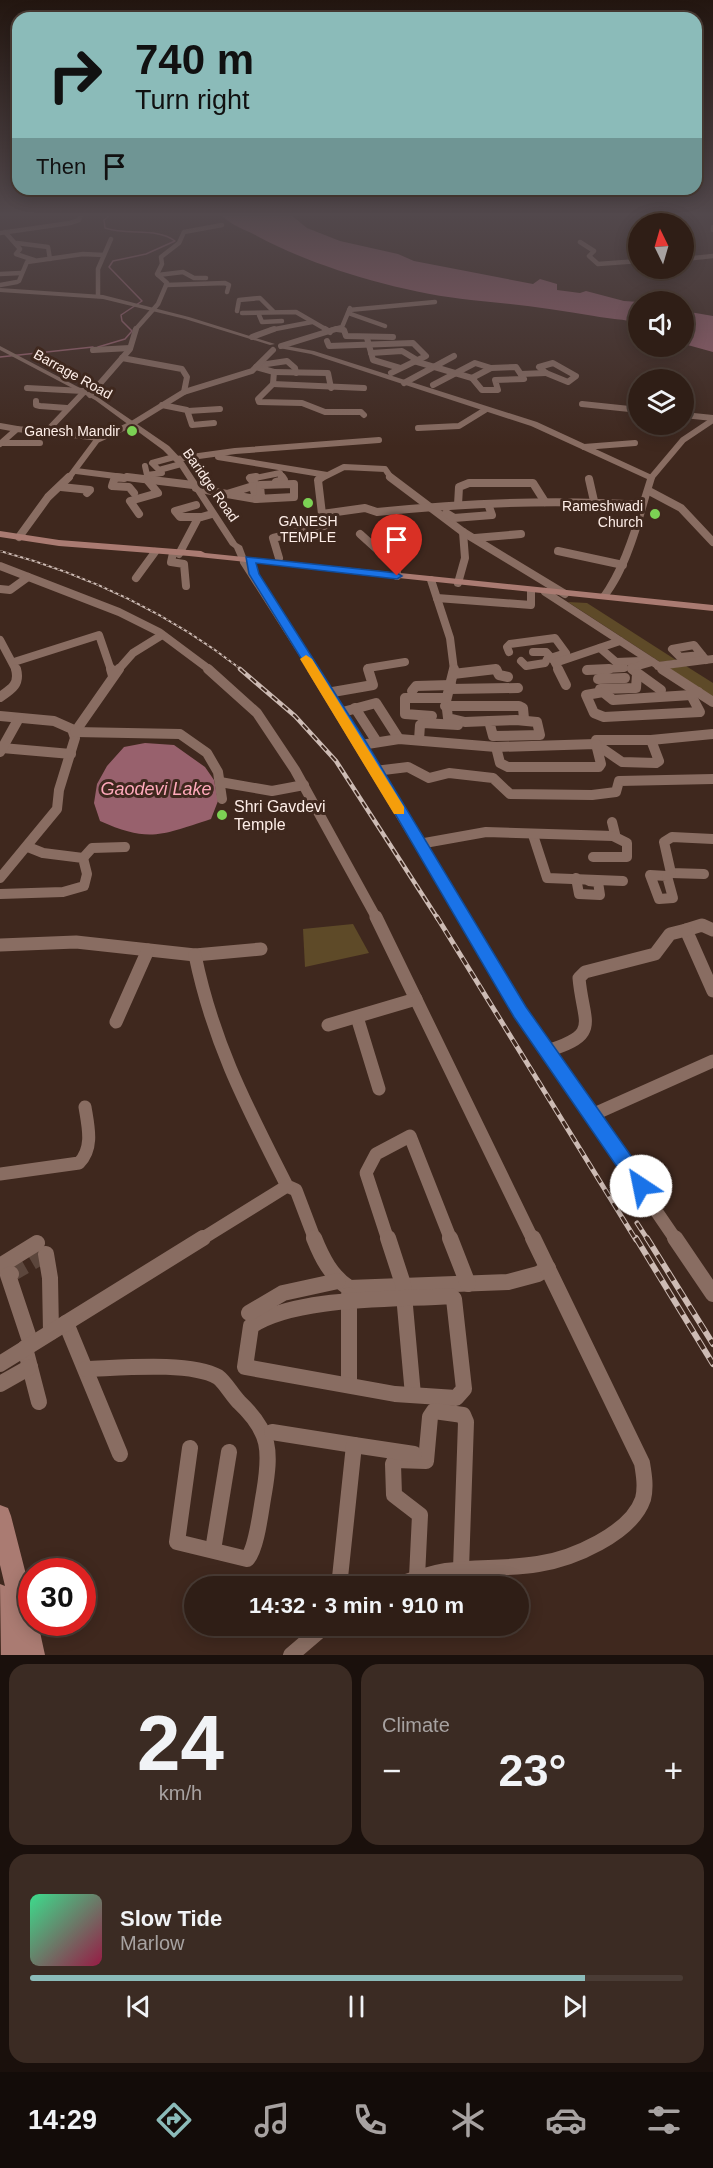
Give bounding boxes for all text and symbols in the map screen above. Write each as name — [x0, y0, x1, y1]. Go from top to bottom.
icon: right — [36, 36, 114, 114]
text: 740 m — [135, 36, 254, 83]
text: Turn right — [135, 85, 250, 115]
icon: arrive — [98, 150, 131, 183]
text: Then — [36, 154, 86, 179]
north arrow — [628, 213, 694, 279]
map controls — [628, 213, 694, 435]
button: sound — [628, 291, 694, 357]
street label: Barrage Road — [31, 346, 115, 402]
button: layers — [628, 369, 694, 435]
place label: Ganesh Mandir — [24, 423, 120, 439]
marker: Ganesh Mandir — [125, 424, 139, 438]
street label: Baridge Road — [180, 445, 242, 525]
marker: GANESH TEMPLE — [301, 496, 315, 510]
place label: Rameshwadi Church — [562, 498, 643, 530]
marker: Rameshwadi Church — [648, 507, 662, 521]
place label: GANESH TEMPLE — [278, 513, 338, 545]
pin — [371, 514, 422, 576]
icon: arrive — [380, 523, 413, 556]
water label: Gaodevi Lake — [100, 779, 212, 799]
place label: Shri Gavdevi Temple — [234, 798, 326, 833]
marker: Shri Gavdevi Temple — [215, 808, 229, 822]
position arrow — [609, 1154, 673, 1218]
speed limit sign: 30 — [18, 1558, 96, 1636]
text: 14:32 · 3 min · 910 m — [249, 1593, 464, 1618]
text: 24 — [137, 1699, 224, 1787]
text: Climate — [382, 1714, 450, 1736]
text: 23° — [498, 1745, 567, 1796]
text: − — [382, 1752, 401, 1789]
text: + — [664, 1752, 683, 1789]
text: km/h — [159, 1782, 202, 1804]
text: Slow Tide — [120, 1906, 222, 1931]
text: Marlow — [120, 1932, 184, 1954]
icon: previous — [122, 1990, 155, 2023]
icon: pause — [340, 1990, 373, 2023]
icon: next — [558, 1990, 591, 2023]
icon: directions — [153, 2099, 195, 2141]
icon: music — [251, 2099, 293, 2141]
icon: phone — [349, 2099, 391, 2141]
icon: climate — [447, 2099, 489, 2141]
icon: car — [545, 2099, 587, 2141]
icon: filters — [643, 2099, 685, 2141]
text: 14:29 — [28, 2105, 97, 2135]

